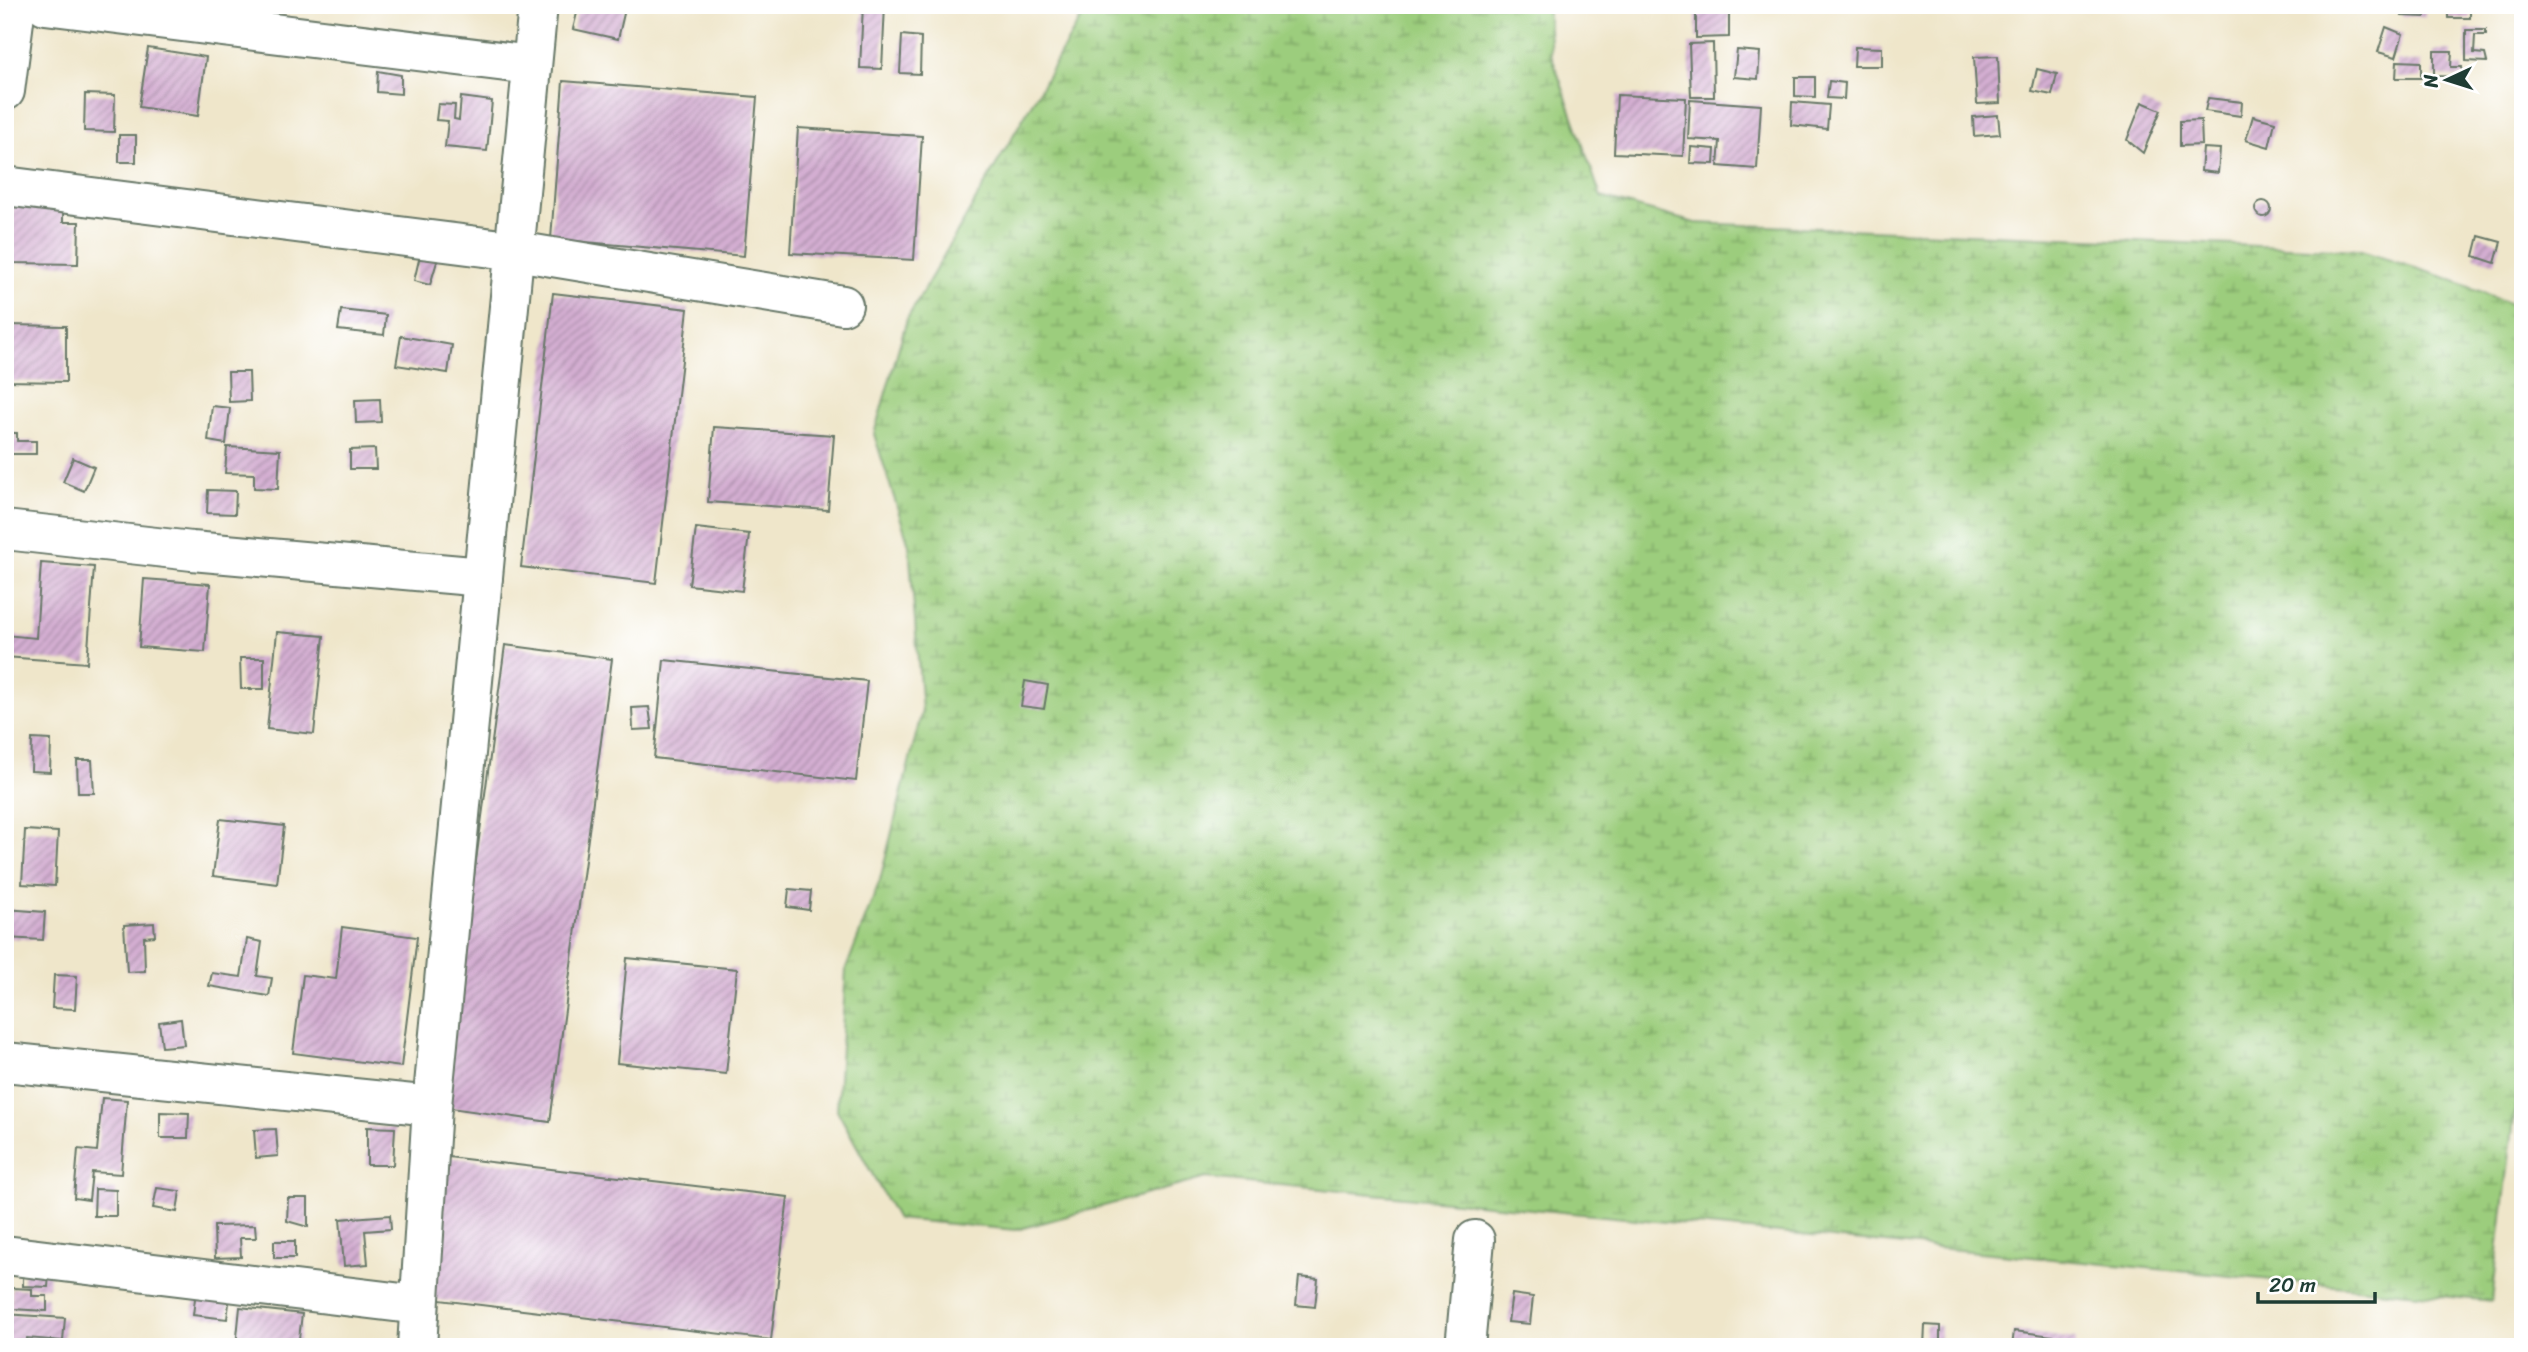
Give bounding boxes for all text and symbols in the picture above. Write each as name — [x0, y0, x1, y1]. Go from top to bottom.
north arrow — [2412, 46, 2482, 116]
text: N — [2414, 73, 2448, 90]
scale bar — [2258, 1261, 2376, 1305]
text: 20 m — [2269, 1266, 2316, 1304]

